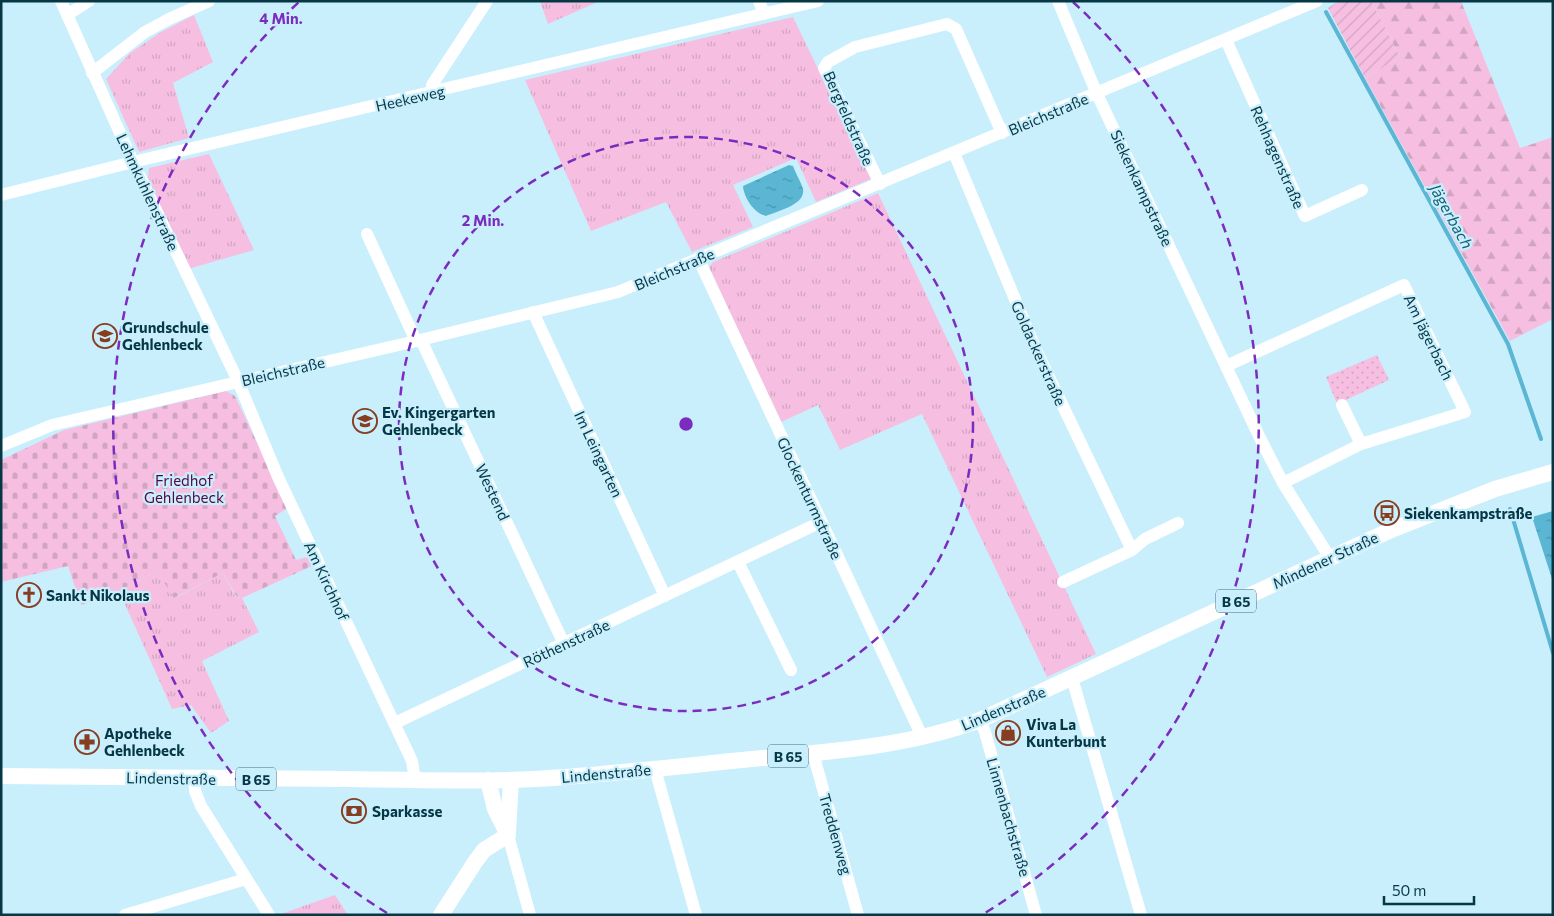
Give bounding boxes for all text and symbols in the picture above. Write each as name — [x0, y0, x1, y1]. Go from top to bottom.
text: 4 Min. — [259, 9, 303, 27]
street label: Bergfeldstraße — [820, 68, 878, 168]
street label: Heekeweg — [374, 81, 446, 115]
street label: Bleichstraße — [1005, 89, 1091, 139]
street label: Rehhagenstraße — [1247, 103, 1309, 211]
street label: Siekenkampstraße — [1107, 127, 1177, 249]
street label: Lehmkuhlenstraße — [113, 131, 183, 254]
water label: Jägerbach — [1425, 179, 1478, 252]
text: 2 Min. — [462, 211, 504, 229]
street label: Bleichstraße — [631, 244, 717, 294]
street label: Am Jägerbach — [1401, 291, 1457, 383]
street label: Goldackerstraße — [1008, 298, 1070, 408]
place label: Grundschule Gehlenbeck — [122, 318, 209, 353]
school or university icon: Grundschule Gehlenbeck — [92, 323, 118, 349]
street label: Bleichstraße — [240, 353, 326, 389]
place label: Ev. Kingergarten Gehlenbeck — [382, 403, 495, 438]
school or university icon: Ev. Kingergarten Gehlenbeck — [352, 408, 378, 434]
street label: Im Leingarten — [571, 408, 627, 500]
centre of rings — [677, 415, 695, 433]
street label: Glockenturmstraße — [774, 434, 846, 562]
street label: Westend — [472, 461, 514, 523]
park label: Friedhof Gehlenbeck — [144, 471, 224, 506]
bus stop icon: Siekenkampstraße — [1374, 500, 1400, 526]
place label: Siekenkampstraße — [1404, 504, 1533, 522]
street label: Mindener Straße — [1269, 528, 1381, 592]
street label: Am Kirchhof — [301, 539, 353, 624]
church icon: Sankt Nikolaus — [16, 582, 42, 608]
place label: Sankt Nikolaus — [46, 586, 150, 604]
road number: B 65 — [1216, 590, 1256, 612]
street label: Röthenstraße — [520, 615, 612, 671]
street label: Lindenstraße — [958, 682, 1048, 734]
place label: Viva La Kunterbunt — [1026, 715, 1106, 750]
shop icon: Viva La Kunterbunt — [995, 720, 1021, 746]
place label: Apotheke Gehlenbeck — [104, 724, 185, 759]
pharmacy icon: Apotheke Gehlenbeck — [74, 729, 100, 755]
road number: B 65 — [768, 744, 808, 768]
street label: Linnenbachstraße — [983, 756, 1035, 878]
street label: Lindenstraße — [560, 760, 652, 786]
street label: Lindenstraße — [126, 768, 216, 788]
road number: B 65 — [236, 768, 276, 791]
street label: Treddenweg — [816, 791, 856, 877]
bank icon: Sparkasse — [341, 798, 367, 824]
place label: Sparkasse — [372, 802, 442, 820]
scale bar — [1384, 874, 1474, 906]
text: 50 m — [1392, 881, 1426, 899]

